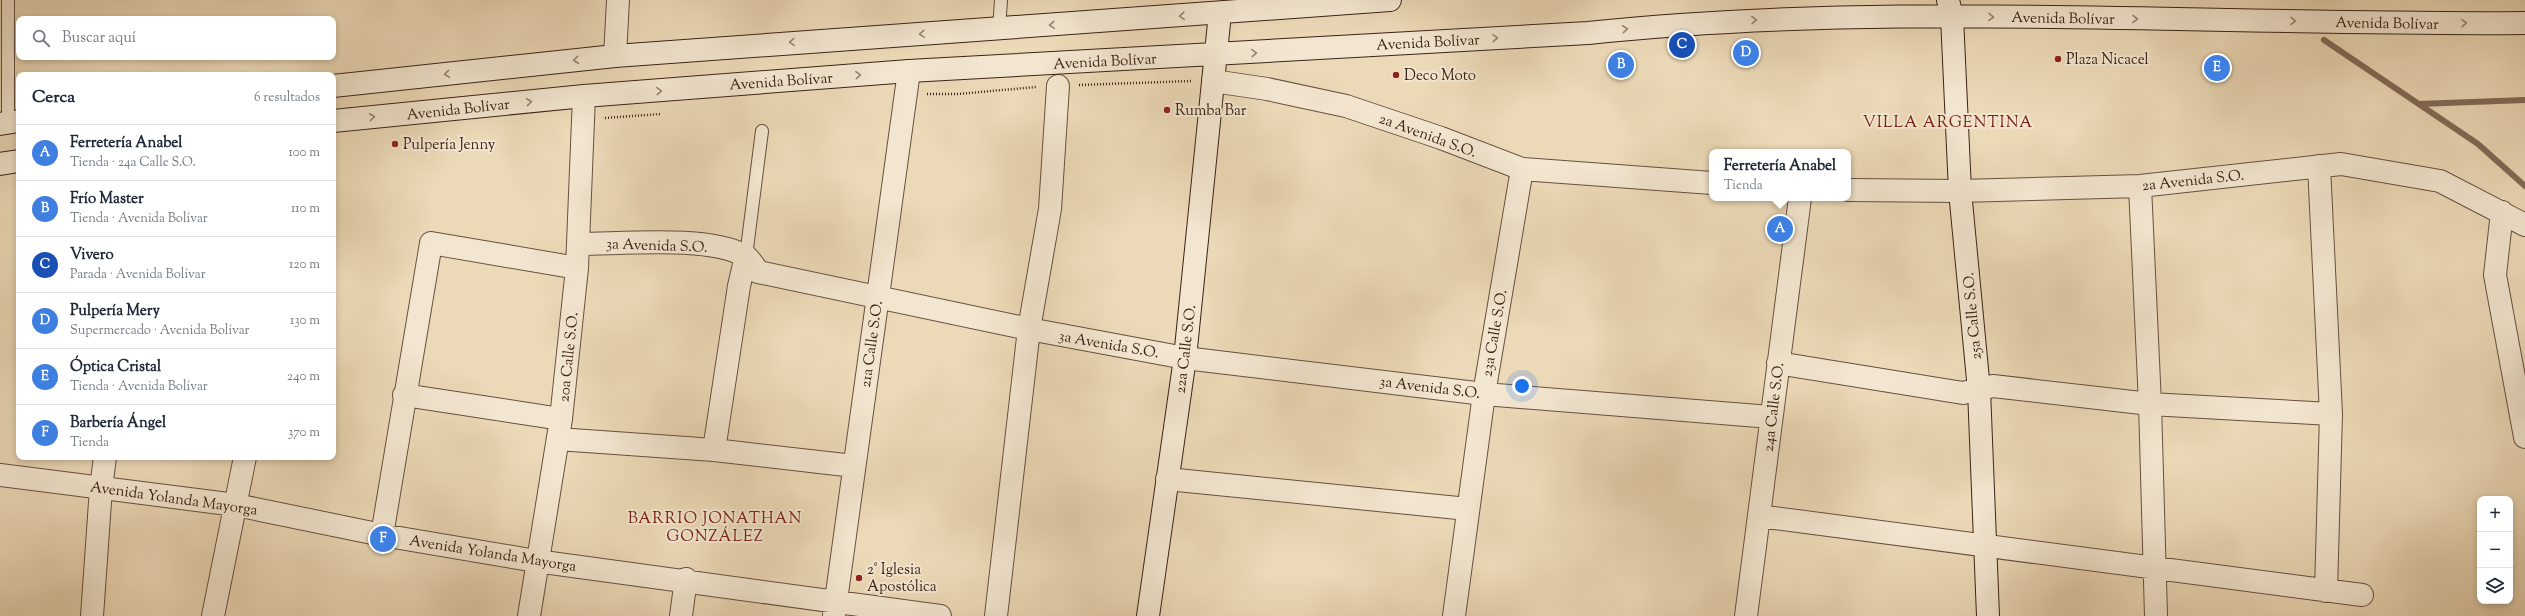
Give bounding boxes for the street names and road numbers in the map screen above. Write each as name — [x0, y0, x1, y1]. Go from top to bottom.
street label: Avenida Bolívar — [2011, 8, 2115, 31]
street label: Avenida Bolívar — [2335, 13, 2439, 36]
street label: Avenida Bolívar — [1376, 30, 1481, 57]
street label: Avenida Bolívar — [1053, 49, 1158, 76]
street label: Avenida Bolívar — [729, 68, 834, 97]
street label: Avenida Bolívar — [406, 95, 511, 126]
street label: 2a Avenida S.O. — [1376, 109, 1479, 164]
street label: 2a Avenida S.O. — [2141, 166, 2245, 197]
street label: 3a Avenida S.O. — [606, 234, 708, 259]
street label: 25a Calle S.O. — [1959, 271, 1988, 360]
street label: 23a Calle S.O. — [1477, 288, 1514, 379]
street label: 21a Calle S.O. — [856, 299, 889, 389]
street label: 22a Calle S.O. — [1171, 304, 1202, 395]
street label: 20a Calle S.O. — [554, 311, 585, 403]
street label: 3a Avenida S.O. — [1057, 326, 1161, 365]
street label: 24a Calle S.O. — [1759, 361, 1790, 453]
street label: 3a Avenida S.O. — [1378, 372, 1482, 405]
street label: Avenida Yolanda Mayorga — [89, 477, 259, 522]
street label: Avenida Yolanda Mayorga — [408, 531, 578, 578]

